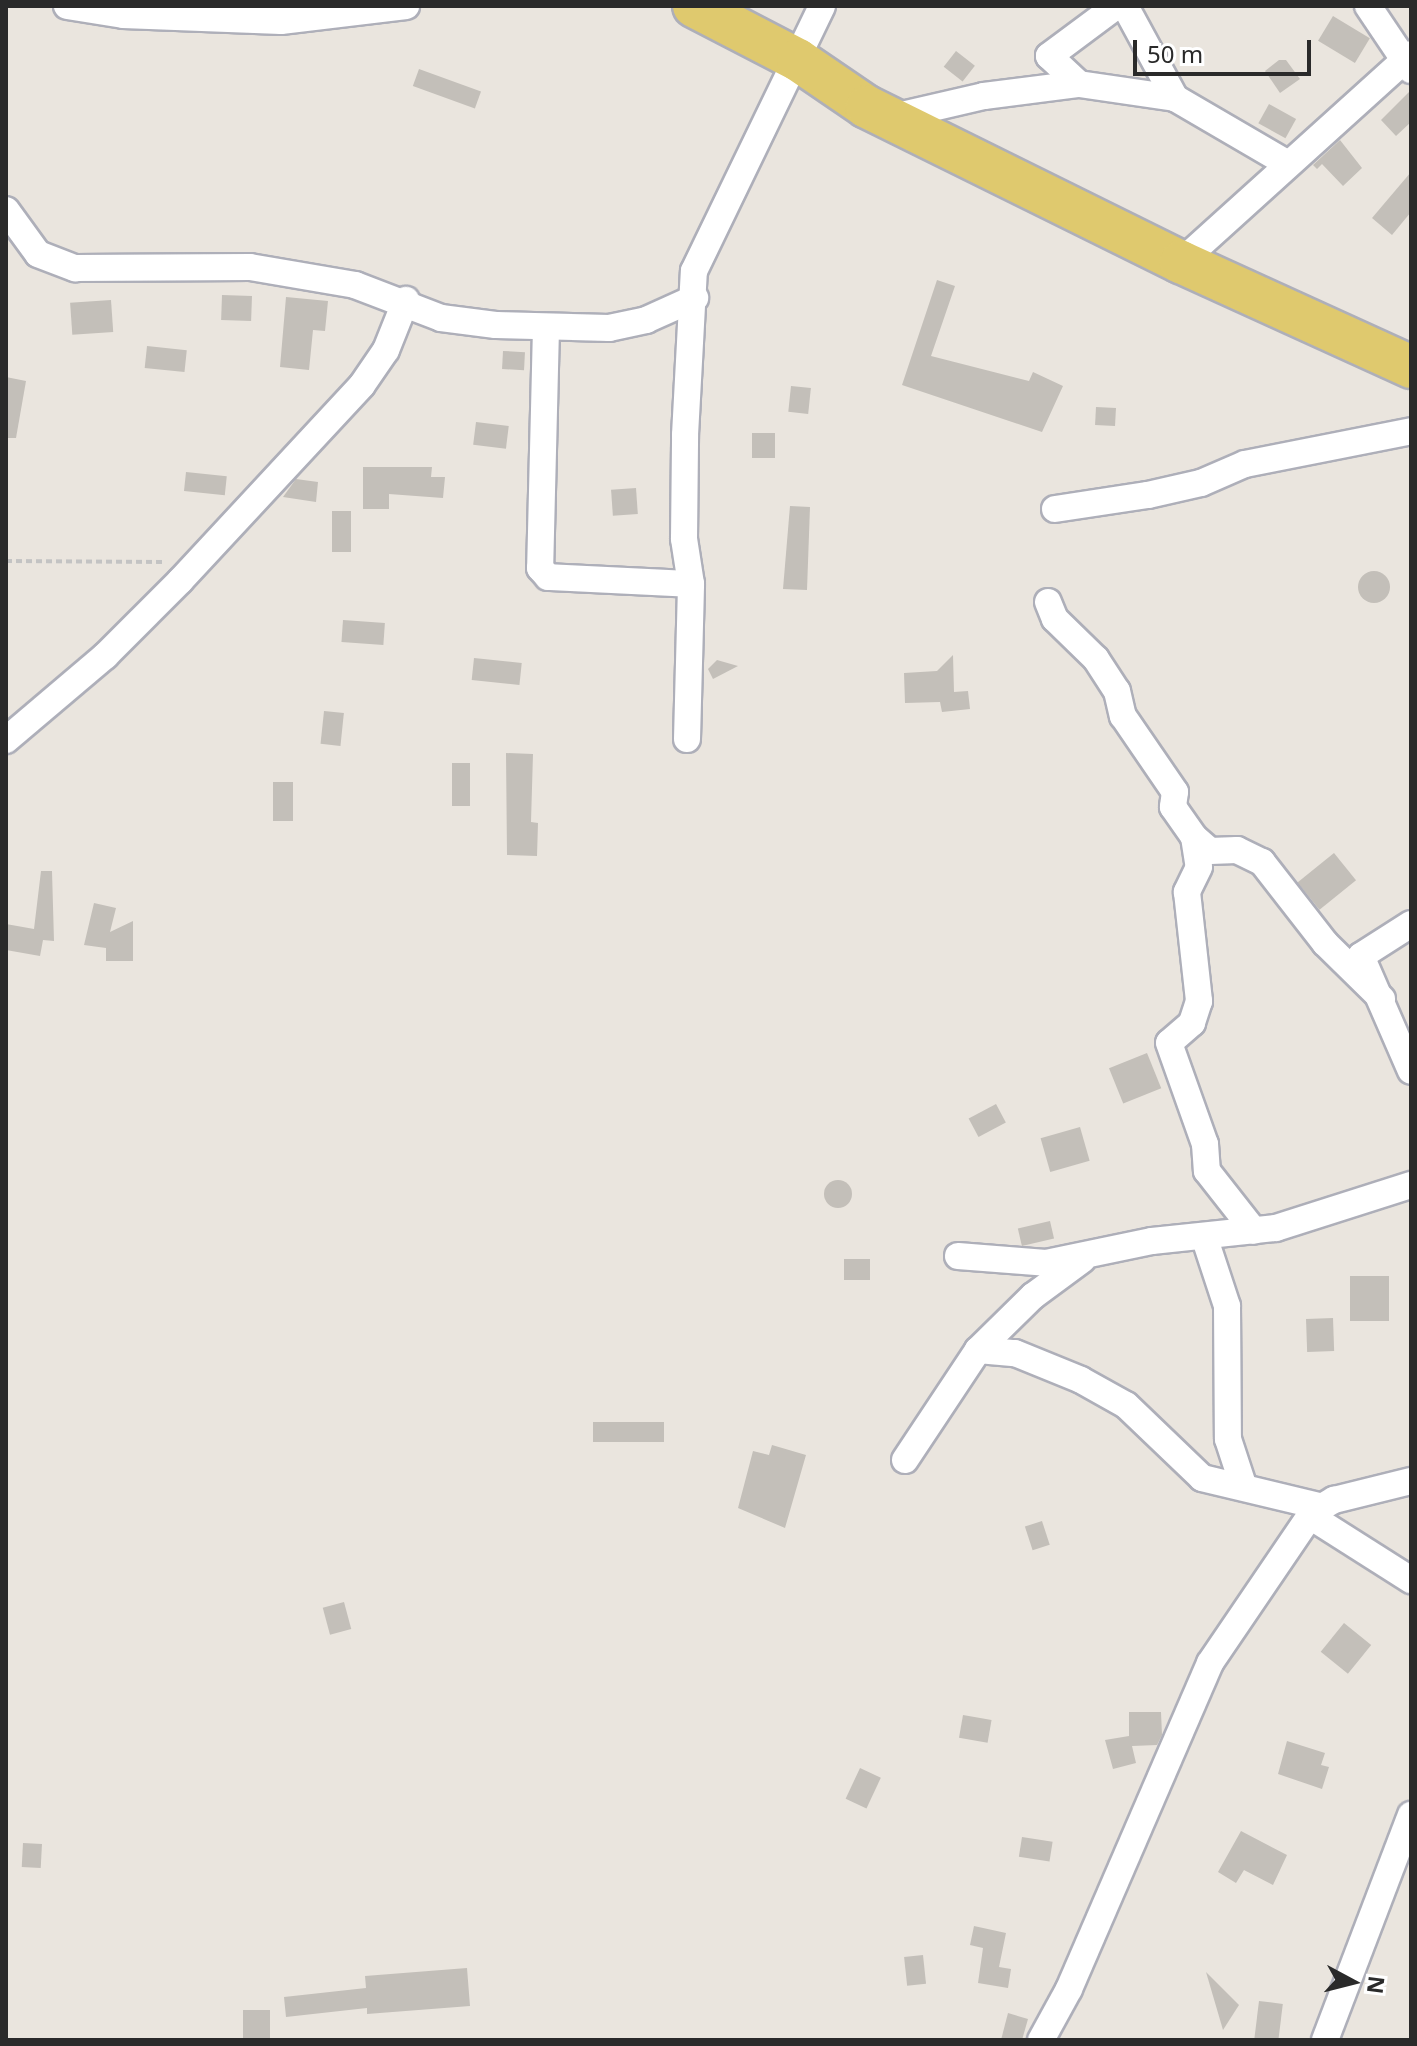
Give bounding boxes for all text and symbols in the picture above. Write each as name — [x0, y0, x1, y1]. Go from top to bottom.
scale bar — [1137, 24, 1315, 74]
text: 50 m — [1147, 37, 1203, 70]
north arrow — [1313, 1942, 1393, 2022]
text: N — [1361, 1974, 1393, 1996]

